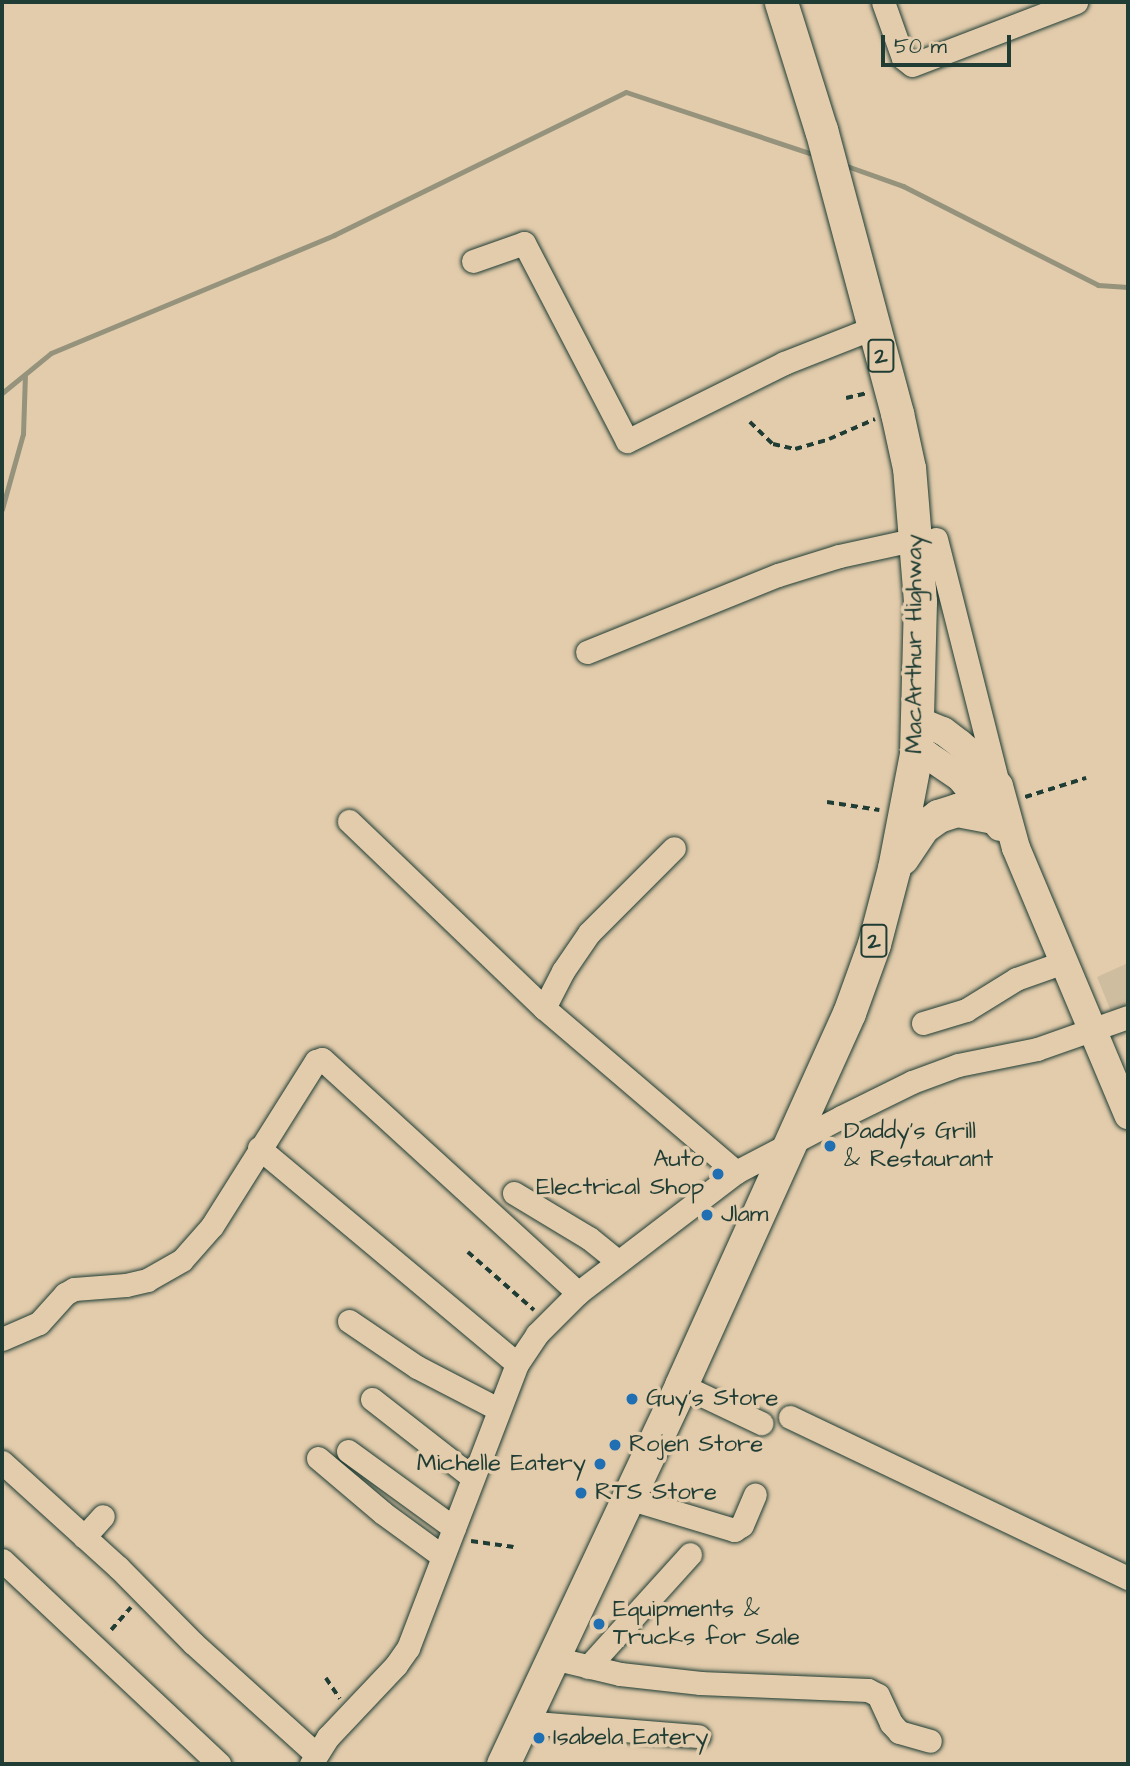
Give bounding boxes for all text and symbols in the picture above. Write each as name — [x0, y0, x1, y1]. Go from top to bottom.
scale bar — [885, 21, 1014, 65]
text: 50 m — [894, 32, 947, 61]
road number: 2 — [867, 336, 895, 376]
street label: MacArthur Highway — [901, 534, 929, 754]
road number: 2 — [860, 922, 888, 960]
place label: Daddy's Grill & Restaurant — [844, 1118, 993, 1174]
marker: Daddy's Grill & Restaurant — [822, 1138, 838, 1154]
place label: Auto Electrical Shop — [536, 1146, 704, 1202]
marker: Auto Electrical Shop — [710, 1166, 726, 1182]
place label: Jlam — [721, 1201, 768, 1229]
marker: Jlam — [699, 1207, 715, 1223]
place label: Guy's Store — [646, 1385, 778, 1413]
marker: Guy's Store — [624, 1391, 640, 1407]
place label: Rojen Store — [629, 1431, 763, 1459]
marker: Rojen Store — [607, 1437, 623, 1453]
place label: Michelle Eatery — [417, 1450, 586, 1478]
marker: Michelle Eatery — [592, 1456, 608, 1472]
place label: RTS Store — [595, 1479, 717, 1507]
marker: RTS Store — [573, 1485, 589, 1501]
place label: Equipments & Trucks for Sale — [613, 1596, 800, 1652]
marker: Equipments & Trucks for Sale — [591, 1616, 607, 1632]
place label: Isabela Eatery — [553, 1724, 708, 1752]
marker: Isabela Eatery — [531, 1730, 547, 1746]

